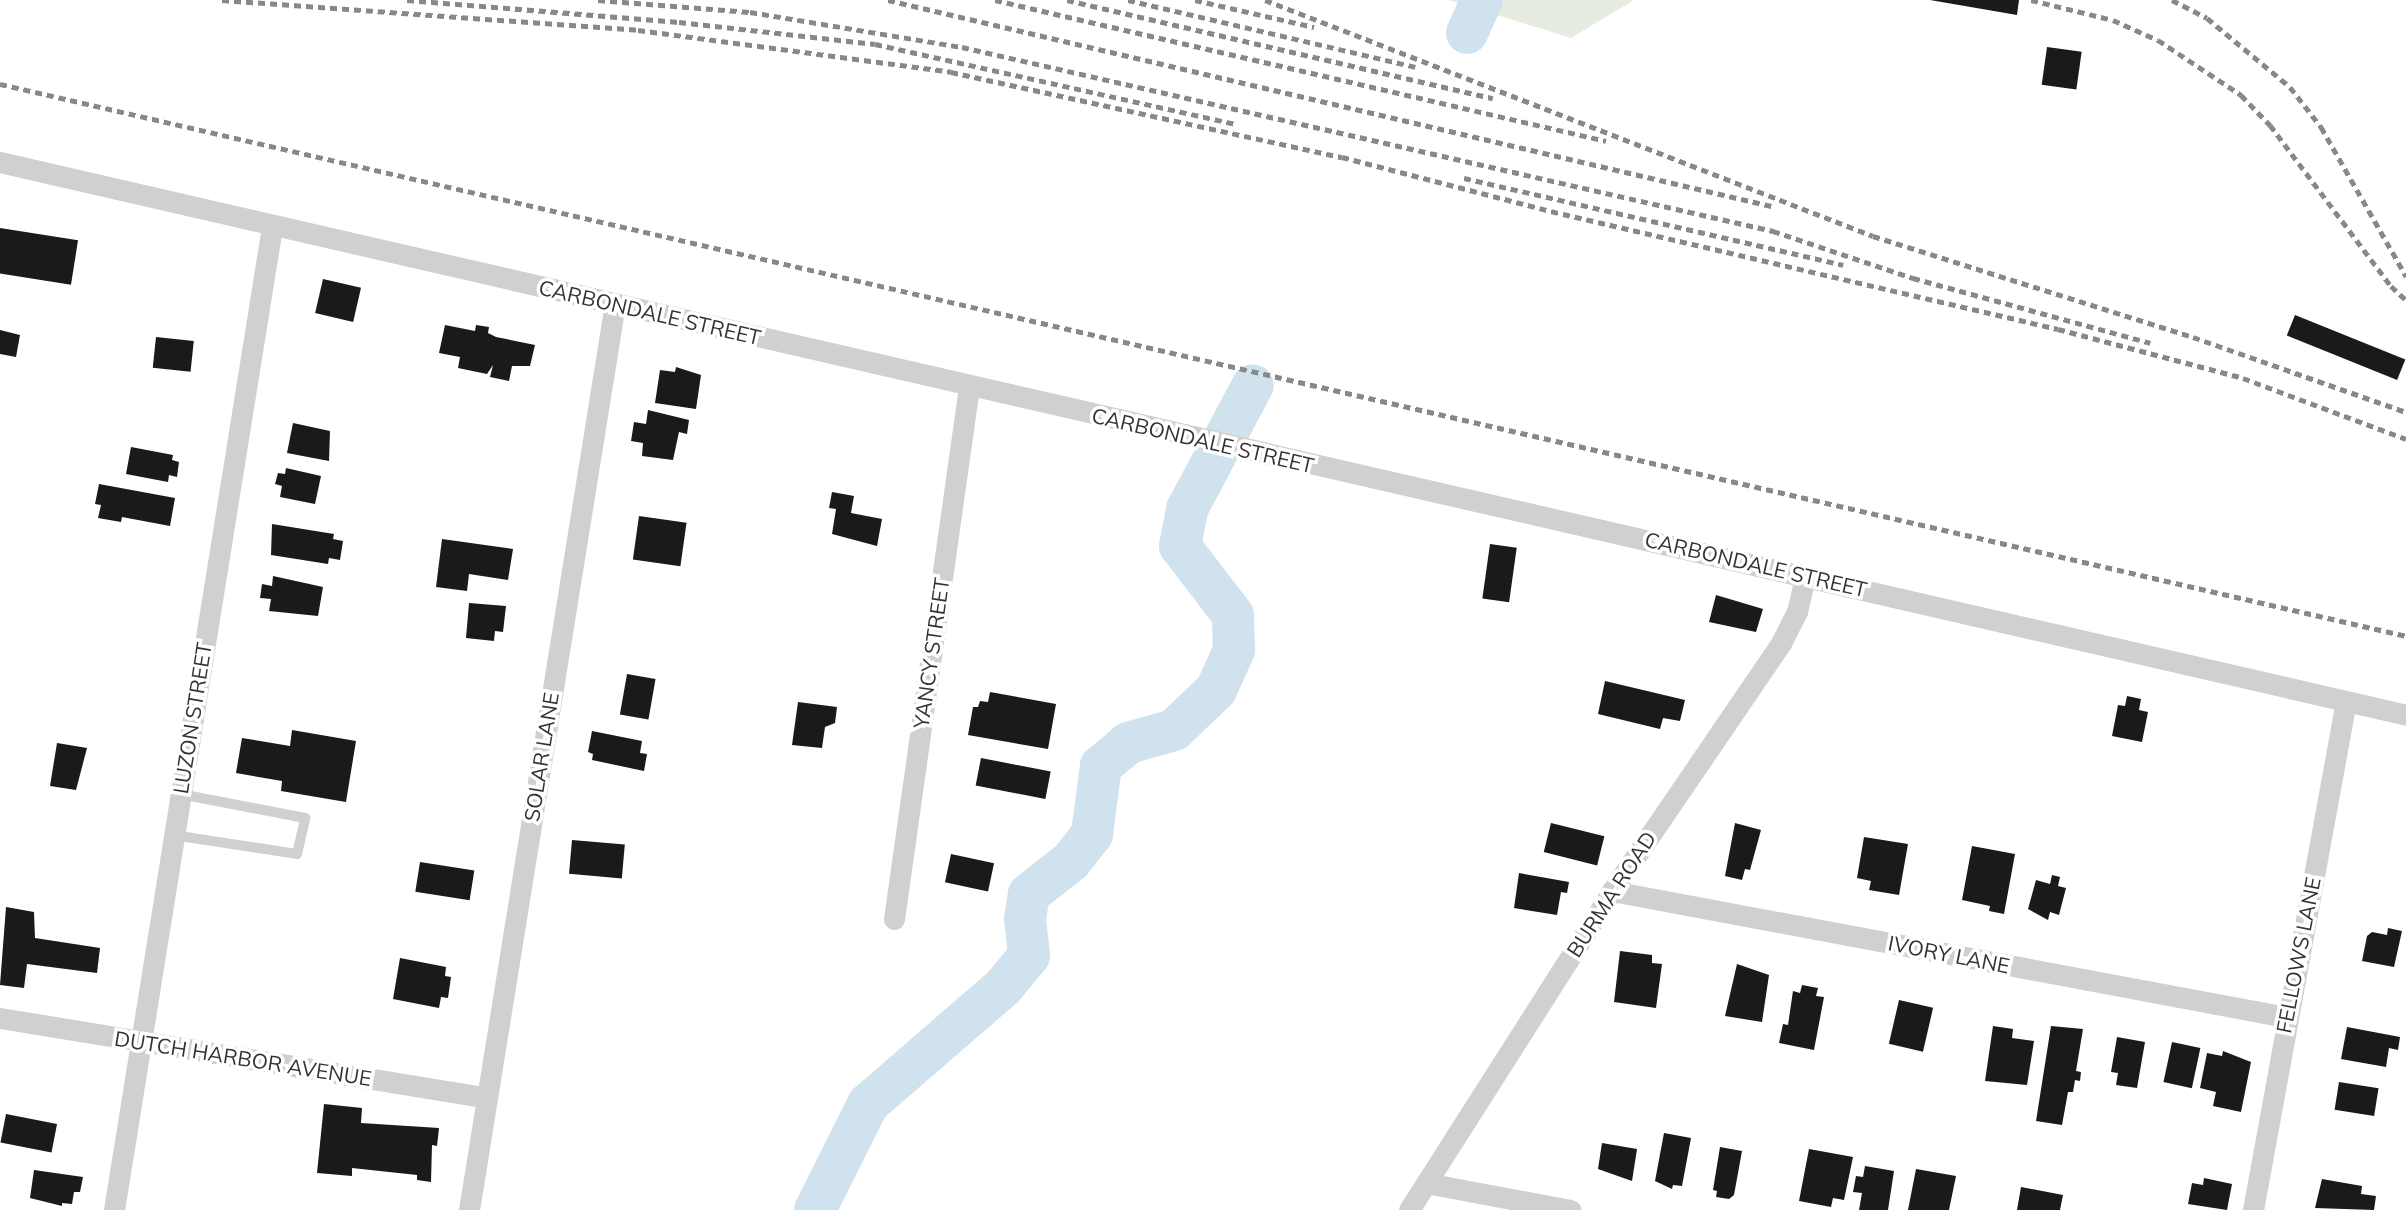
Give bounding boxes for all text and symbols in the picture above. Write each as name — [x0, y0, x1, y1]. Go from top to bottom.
street label: CARBONDALE STREET — [536, 274, 764, 350]
street label: CARBONDALE STREET — [1089, 402, 1317, 478]
street label: CARBONDALE STREET — [1642, 526, 1870, 602]
street label: YANCY STREET — [908, 576, 954, 730]
street label: LUZON STREET — [168, 641, 216, 795]
street label: SOLAR LANE — [518, 691, 564, 823]
street label: BURMA ROAD — [1561, 827, 1661, 961]
street label: FELLOWS LANE — [2271, 875, 2325, 1035]
street label: IVORY LANE — [1886, 930, 2012, 978]
street label: DUTCH HARBOR AVENUE — [113, 1025, 373, 1091]

